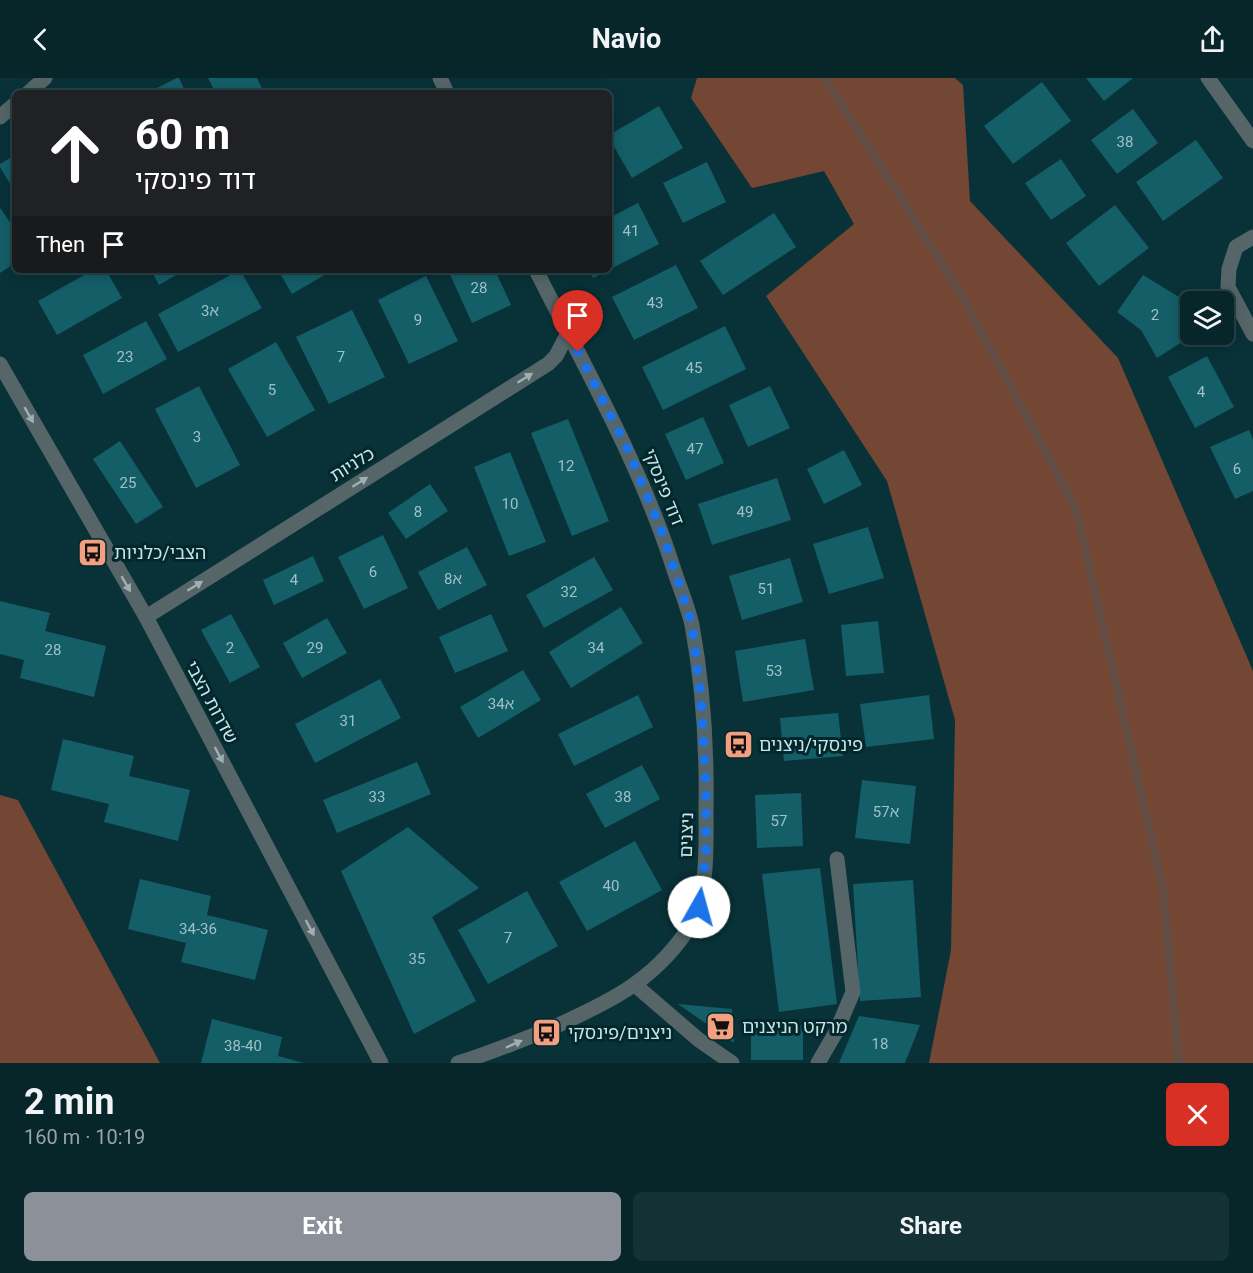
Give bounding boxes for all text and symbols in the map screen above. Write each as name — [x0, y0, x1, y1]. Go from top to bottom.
icon: back — [24, 23, 57, 56]
text: Navio — [592, 23, 661, 55]
icon: share — [1196, 23, 1229, 56]
text: 60 m — [135, 110, 230, 159]
icon: ahead — [36, 114, 114, 192]
house number: 38 — [1117, 133, 1133, 151]
text: דוד פינסקי — [135, 164, 256, 196]
house number: 41 — [623, 222, 639, 240]
icon: arrive — [97, 228, 130, 261]
text: Then — [36, 232, 85, 257]
house number: 28 — [471, 279, 487, 297]
pin — [552, 290, 603, 352]
map controls — [1180, 291, 1234, 345]
button: layers — [1180, 291, 1234, 345]
house number: 43 — [647, 294, 663, 312]
icon: arrive — [561, 299, 594, 332]
house number: 3א — [201, 302, 219, 320]
house number: 2 — [1151, 306, 1159, 324]
house number: 9 — [414, 311, 422, 329]
house number: 23 — [117, 348, 133, 366]
house number: 7 — [337, 348, 345, 366]
house number: 45 — [686, 359, 702, 377]
one-way arrow — [517, 373, 534, 384]
house number: 5 — [268, 381, 276, 399]
house number: 4 — [1197, 383, 1206, 401]
one-way arrow — [24, 407, 34, 424]
house number: 3 — [193, 428, 201, 446]
house number: 47 — [687, 440, 703, 458]
street label: כלניות — [326, 442, 378, 486]
street label: דוד פינסקי — [639, 446, 689, 528]
house number: 12 — [558, 457, 574, 475]
house number: 6 — [1233, 460, 1241, 478]
house number: 25 — [120, 474, 136, 492]
one-way arrow — [352, 477, 368, 488]
house number: 10 — [502, 495, 518, 513]
house number: 8 — [414, 503, 422, 521]
house number: 49 — [737, 503, 753, 521]
bus stop icon: הצבי/כלניות — [77, 536, 109, 568]
place label: הצבי/כלניות — [114, 542, 206, 563]
house number: 6 — [369, 563, 377, 581]
house number: 8א — [444, 570, 462, 588]
house number: 4 — [290, 571, 299, 589]
one-way arrow — [121, 576, 132, 592]
house number: 51 — [758, 580, 774, 598]
one-way arrow — [187, 581, 203, 592]
house number: 32 — [561, 583, 577, 601]
house number: 2 — [226, 639, 234, 657]
house number: 29 — [307, 639, 323, 657]
house number: 34 — [588, 639, 605, 657]
house number: 28 — [45, 641, 61, 659]
street label: שדרות הצבי — [182, 657, 242, 747]
house number: 53 — [766, 662, 782, 680]
house number: 34א — [488, 695, 514, 713]
house number: 31 — [340, 712, 356, 730]
bus stop icon: פינסקי/ניצנים — [722, 728, 754, 760]
place label: פינסקי/ניצנים — [759, 734, 863, 755]
one-way arrow — [214, 747, 224, 764]
house number: 33 — [369, 788, 385, 806]
house number: 38 — [615, 788, 631, 806]
house number: 57א — [873, 803, 899, 821]
street label: ניצנים — [675, 812, 697, 858]
house number: 57 — [771, 812, 787, 830]
position arrow — [667, 875, 731, 939]
house number: 40 — [603, 877, 619, 895]
house number: 34-36 — [179, 920, 217, 938]
one-way arrow — [305, 920, 315, 937]
house number: 7 — [504, 929, 512, 947]
house number: 35 — [409, 950, 425, 968]
supermarket icon: מרקט הניצנים — [705, 1010, 737, 1042]
bus stop icon: ניצנים/פינסקי — [531, 1016, 563, 1048]
place label: מרקט הניצנים — [742, 1016, 847, 1037]
place label: ניצנים/פינסקי — [568, 1022, 672, 1043]
house number: 18 — [872, 1035, 888, 1053]
house number: 38-40 — [224, 1037, 262, 1055]
one-way arrow — [505, 1039, 523, 1049]
text: 2 min — [24, 1081, 115, 1123]
button: close — [1166, 1083, 1229, 1146]
text: 160 m · 10:19 — [24, 1125, 145, 1149]
button: Exit — [24, 1192, 621, 1261]
button: Share — [633, 1192, 1229, 1261]

